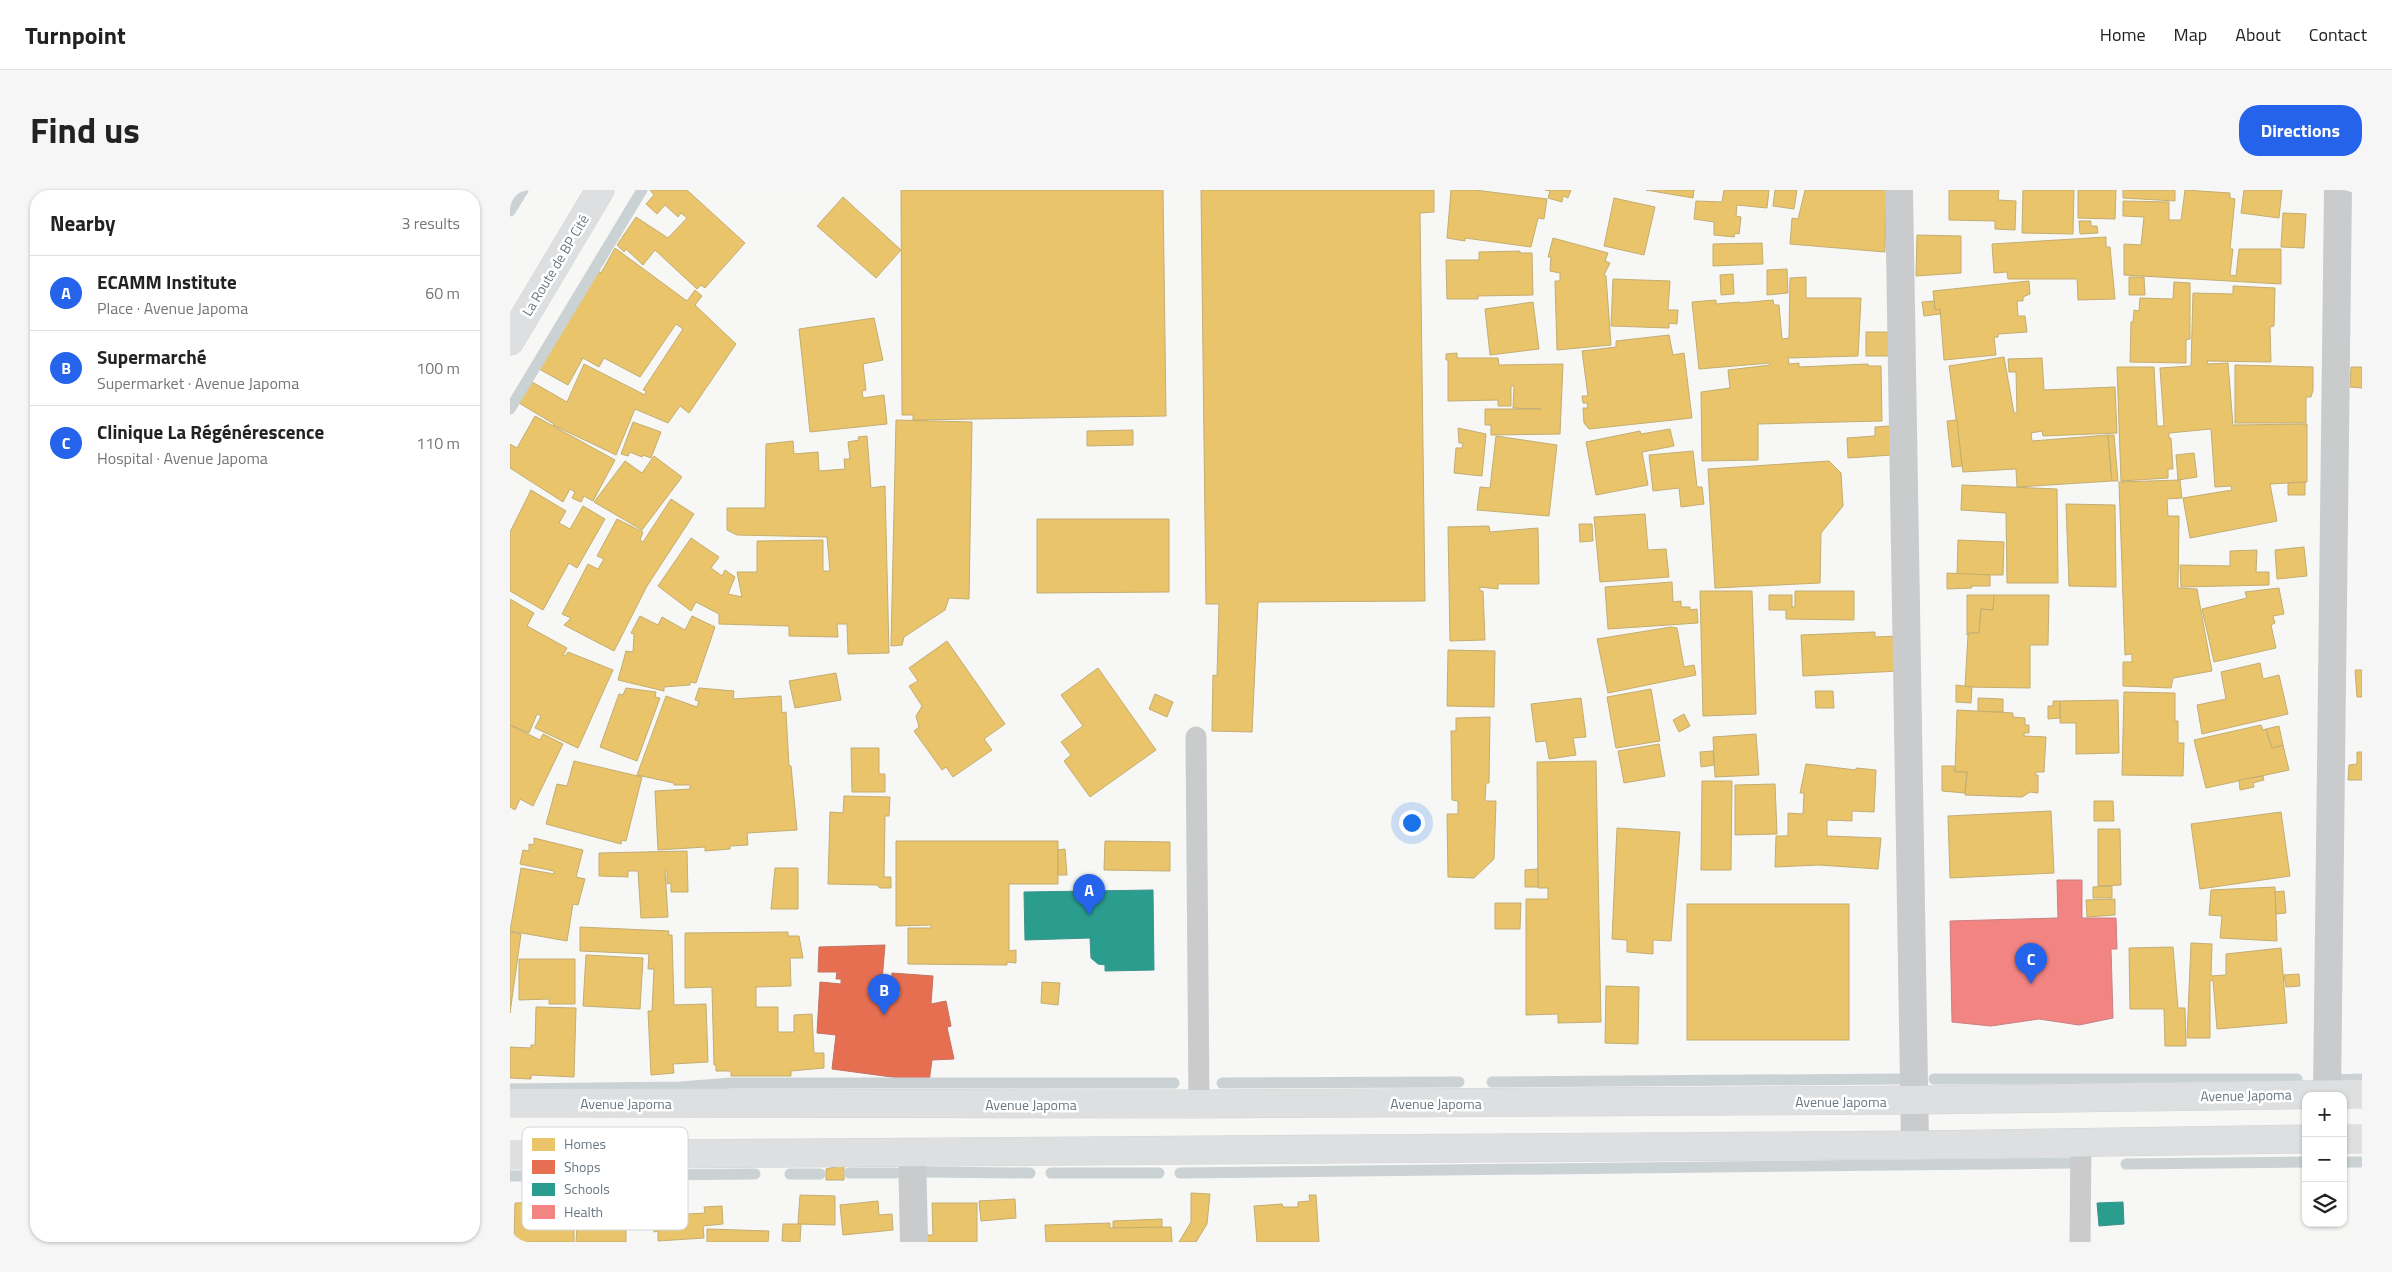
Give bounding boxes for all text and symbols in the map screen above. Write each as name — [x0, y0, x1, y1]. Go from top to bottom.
text: Turnpoint — [25, 17, 126, 53]
text: Home — [2100, 21, 2146, 48]
text: Map — [2174, 21, 2207, 48]
text: About — [2235, 21, 2281, 48]
text: Contact — [2309, 21, 2367, 48]
text: Find us — [30, 103, 140, 157]
button: Directions — [2239, 105, 2362, 156]
text: Nearby — [50, 207, 115, 239]
street label: La Route de BP Cité — [516, 210, 594, 320]
text: 3 results — [401, 211, 460, 235]
text: ECAMM Institute — [97, 267, 237, 296]
text: A — [61, 281, 71, 305]
text: 60 m — [425, 281, 460, 305]
text: Place · Avenue Japoma — [97, 296, 248, 320]
text: Supermarché — [97, 342, 206, 371]
text: B — [61, 356, 71, 380]
text: 100 m — [416, 356, 460, 380]
text: Supermarket · Avenue Japoma — [97, 371, 299, 395]
text: Clinique La Régénérescence — [97, 417, 324, 446]
text: C — [62, 431, 70, 455]
text: 110 m — [416, 431, 460, 455]
text: Hospital · Avenue Japoma — [97, 446, 268, 470]
your location — [1399, 810, 1425, 836]
pin: A — [1073, 874, 1105, 915]
pin: C — [2015, 943, 2047, 984]
pin: B — [868, 974, 900, 1015]
street label: Avenue Japoma — [2200, 1084, 2292, 1106]
street label: Avenue Japoma — [1795, 1091, 1887, 1112]
map controls — [2302, 1092, 2347, 1227]
button: + — [2302, 1092, 2347, 1137]
street label: Avenue Japoma — [580, 1093, 672, 1114]
street label: Avenue Japoma — [1390, 1093, 1482, 1114]
street label: Avenue Japoma — [985, 1094, 1077, 1115]
legend — [522, 1127, 688, 1230]
text: Homes — [564, 1133, 606, 1154]
button: − — [2302, 1137, 2347, 1182]
text: Shops — [564, 1156, 600, 1177]
text: Schools — [564, 1178, 610, 1199]
button: layers — [2302, 1182, 2347, 1227]
text: Health — [564, 1201, 603, 1222]

